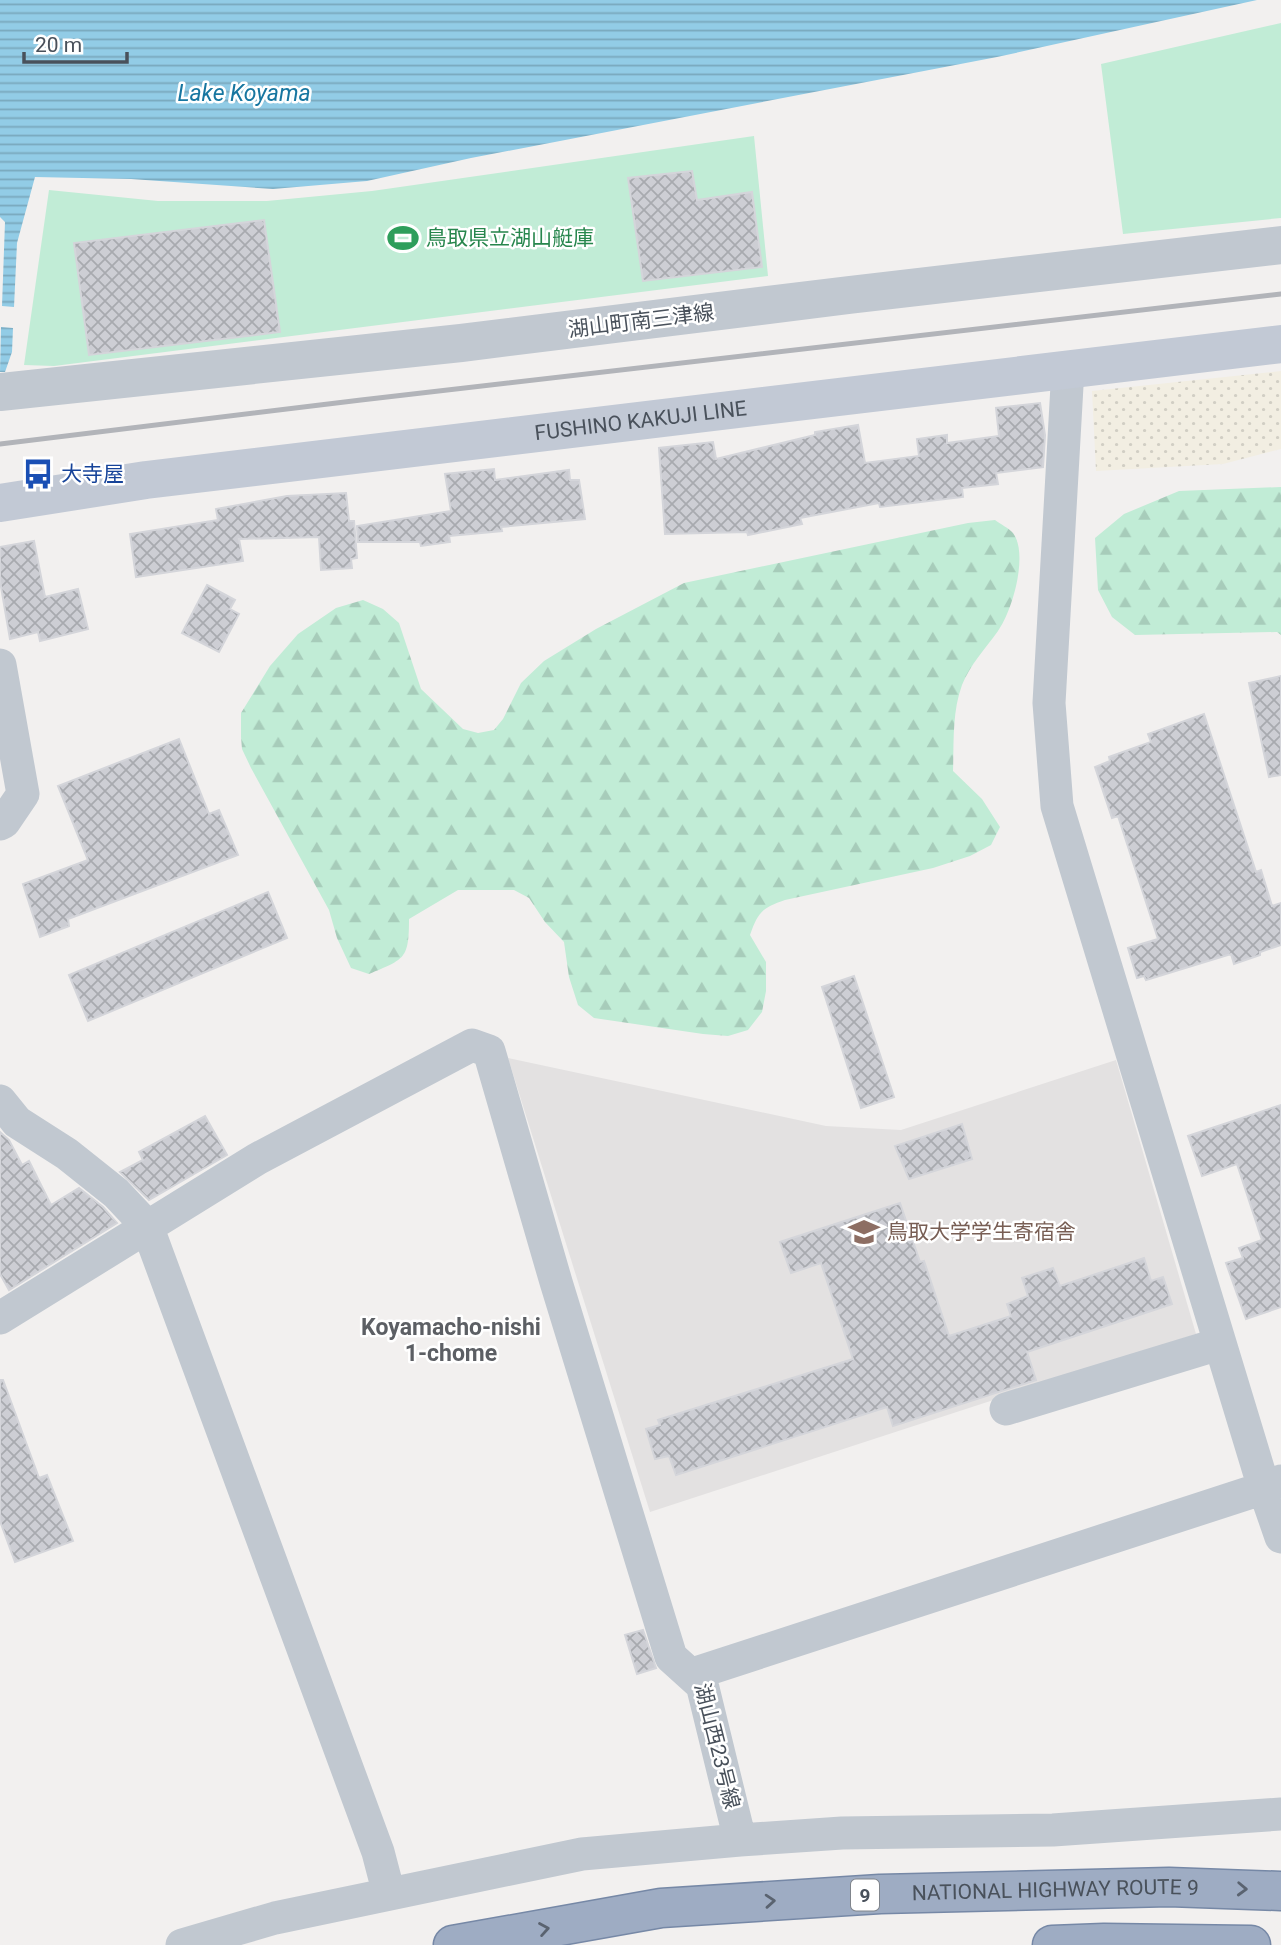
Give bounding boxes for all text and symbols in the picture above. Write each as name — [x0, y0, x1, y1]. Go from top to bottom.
scale bar — [24, 21, 128, 65]
text: 20 m — [35, 33, 82, 57]
water label: Lake Koyama — [177, 80, 311, 107]
sports icon: 鳥取県立湖山艇庫 — [386, 221, 420, 255]
place label: 鳥取県立湖山艇庫 — [426, 226, 594, 250]
street label: 湖山町南三津線 — [567, 300, 715, 342]
street label: FUSHINO KAKUJI LINE — [533, 396, 748, 445]
bus stop icon: 大寺屋 — [21, 457, 55, 491]
place label: 大寺屋 — [61, 462, 124, 486]
school or university icon: 鳥取大学学生寄宿舎 — [847, 1215, 881, 1249]
place label: 鳥取大学学生寄宿舎 — [887, 1220, 1076, 1244]
district label: Koyamacho-nishi 1-chome — [361, 1314, 541, 1367]
street label: 湖山西23号線 — [690, 1681, 744, 1811]
street label: NATIONAL HIGHWAY ROUTE 9 — [911, 1875, 1199, 1905]
road number: 9 — [851, 1880, 879, 1910]
one-way arrow — [1237, 1882, 1248, 1897]
one-way arrow — [765, 1894, 776, 1909]
one-way arrow — [538, 1922, 550, 1937]

